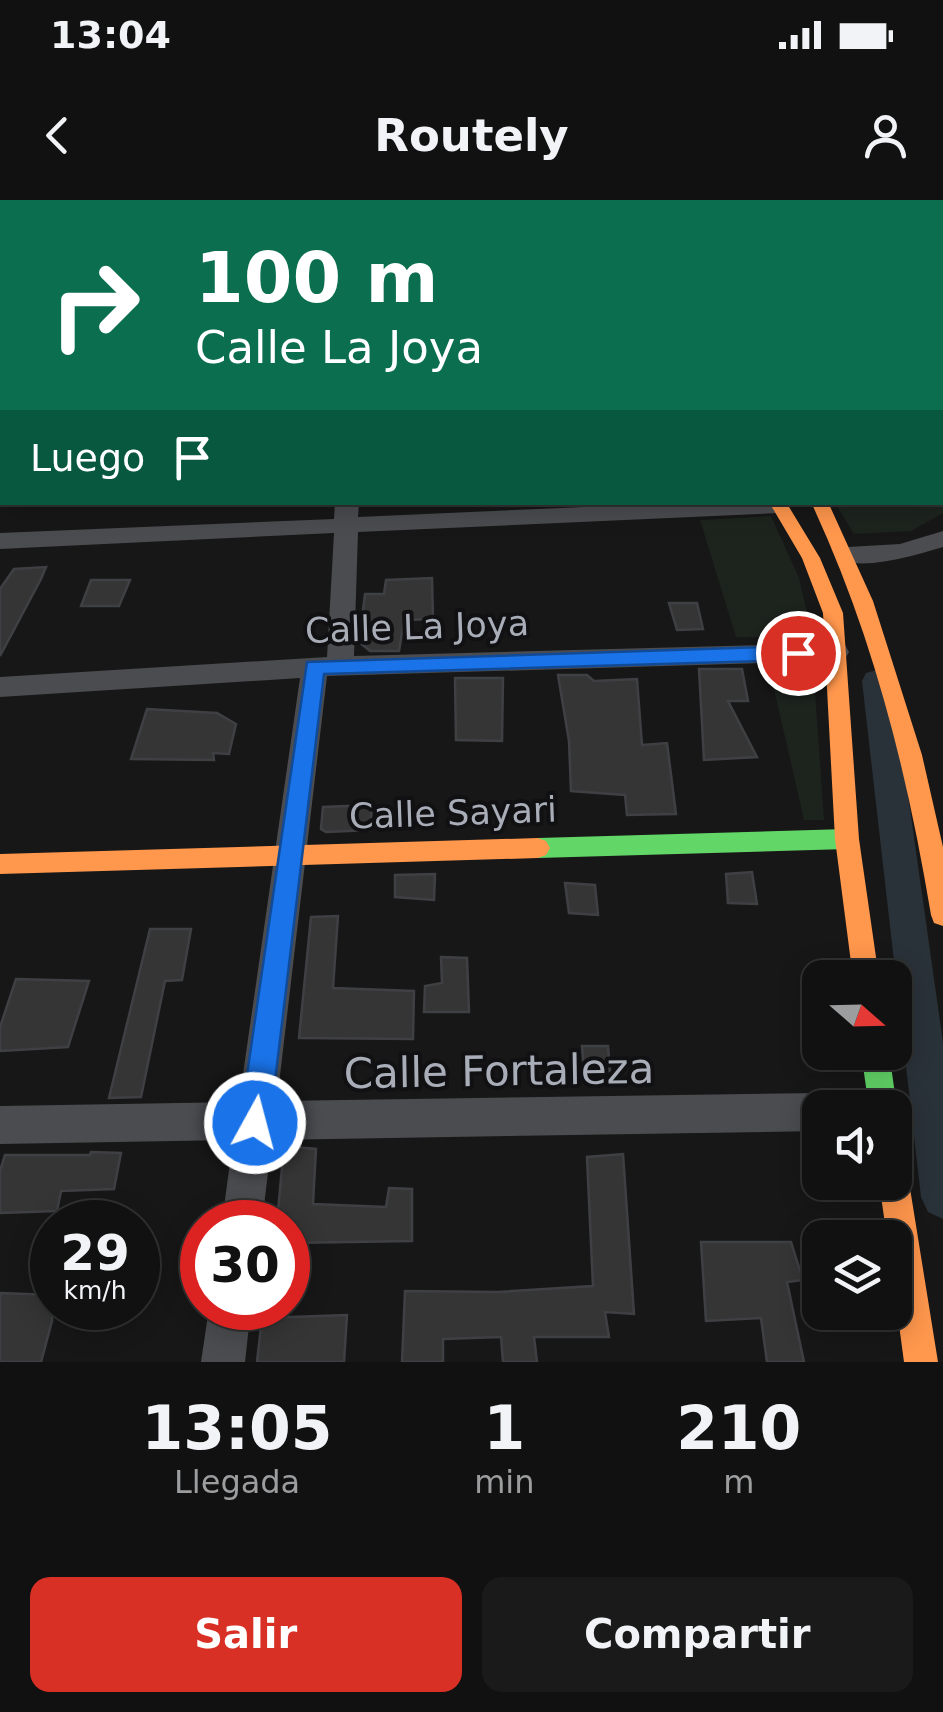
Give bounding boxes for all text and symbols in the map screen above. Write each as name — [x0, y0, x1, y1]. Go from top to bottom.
text: 13:04 — [50, 13, 171, 57]
icon: back — [30, 108, 85, 163]
icon: person — [858, 108, 913, 163]
text: Routely — [374, 109, 569, 162]
text: 100 m — [195, 237, 438, 319]
icon: right — [30, 240, 160, 370]
text: Calle La Joya — [195, 321, 483, 374]
icon: arrive — [165, 430, 220, 485]
text: Luego — [30, 436, 145, 480]
street label: Calle La Joya — [304, 603, 530, 651]
pin — [756, 611, 841, 696]
icon: arrive — [771, 626, 826, 681]
street label: Calle Sayari — [348, 789, 558, 837]
north arrow — [802, 960, 912, 1070]
map controls — [802, 960, 912, 1330]
street label: Calle Fortaleza — [343, 1044, 655, 1098]
position arrow — [203, 1071, 307, 1175]
button: sound — [802, 1090, 912, 1200]
speed limit sign: 30 — [180, 1200, 310, 1330]
button: layers — [802, 1220, 912, 1330]
text: 29 — [60, 1224, 130, 1282]
text: km/h — [63, 1276, 127, 1305]
text: 13:05 — [142, 1393, 333, 1463]
text: 1 — [483, 1393, 525, 1463]
text: 210 — [676, 1393, 801, 1463]
text: Llegada — [174, 1463, 300, 1501]
text: min — [474, 1463, 535, 1501]
text: m — [723, 1463, 754, 1501]
button: Salir — [30, 1577, 462, 1692]
button: Compartir — [482, 1577, 913, 1692]

